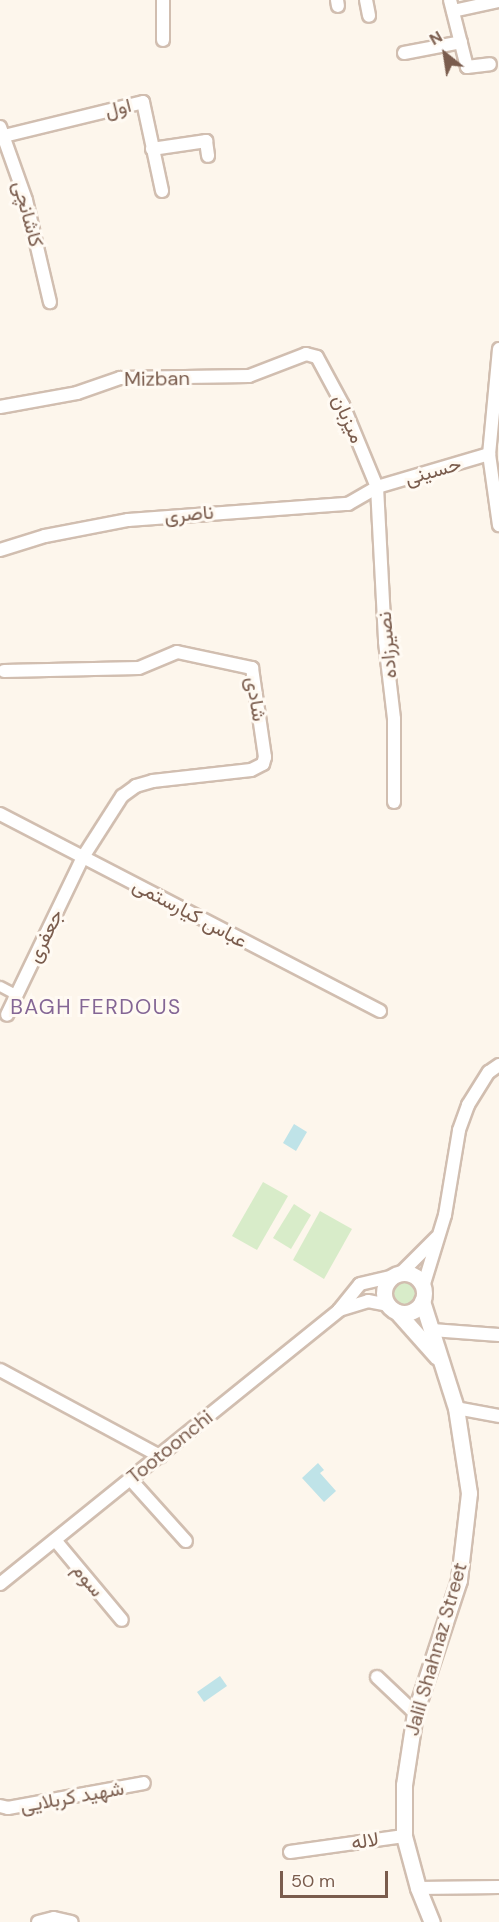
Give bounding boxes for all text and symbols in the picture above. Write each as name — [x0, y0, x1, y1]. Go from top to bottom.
north arrow — [415, 24, 475, 84]
text: N — [425, 26, 446, 50]
street label: اول — [102, 93, 134, 123]
street label: کاشانچی — [8, 178, 48, 250]
street label: Mizban — [124, 366, 190, 392]
street label: میزبان — [327, 391, 369, 447]
street label: حسینی — [402, 452, 464, 490]
street label: ناصری — [163, 500, 215, 528]
street label: نصیرزاده — [372, 610, 402, 680]
street label: شادی — [241, 675, 271, 723]
street label: عباس کیارستمی — [129, 873, 251, 953]
street label: جعفری — [22, 905, 68, 967]
district label: BAGH FERDOUS — [10, 994, 182, 1020]
street label: Tootoonchi — [122, 1405, 218, 1489]
street label: سوم — [67, 1558, 109, 1602]
street label: Jalil Shahnaz Street — [400, 1560, 472, 1738]
street label: شهید کربلایی — [18, 1776, 126, 1818]
street label: لاله — [350, 1827, 380, 1855]
scale bar — [283, 1859, 391, 1897]
text: 50 m — [291, 1869, 335, 1893]

